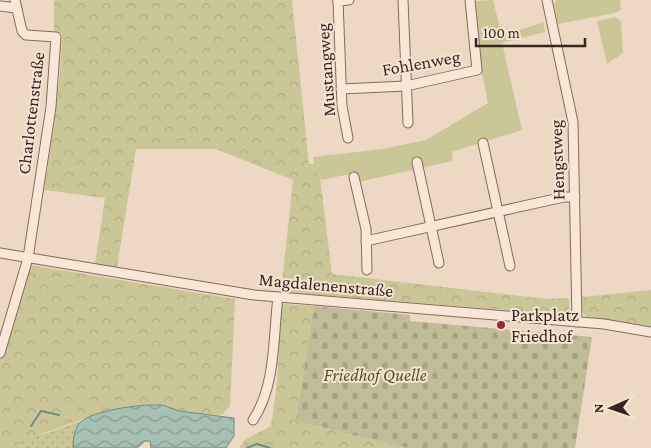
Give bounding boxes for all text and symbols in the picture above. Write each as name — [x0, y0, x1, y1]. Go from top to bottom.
scale bar — [476, 15, 585, 47]
street label: Mustangweg — [313, 22, 339, 117]
text: 100 m — [483, 25, 520, 41]
street label: Fohlenweg — [380, 46, 462, 80]
street label: Charlottenstraße — [14, 51, 48, 175]
street label: Hengstweg — [546, 119, 568, 201]
street label: Magdalenenstraße — [258, 269, 394, 301]
place label: Parkplatz Friedhof — [511, 305, 579, 346]
marker: Parkplatz Friedhof — [495, 319, 507, 331]
park label: Friedhof Quelle — [323, 365, 427, 385]
north arrow — [586, 383, 636, 433]
text: N — [590, 403, 606, 414]

